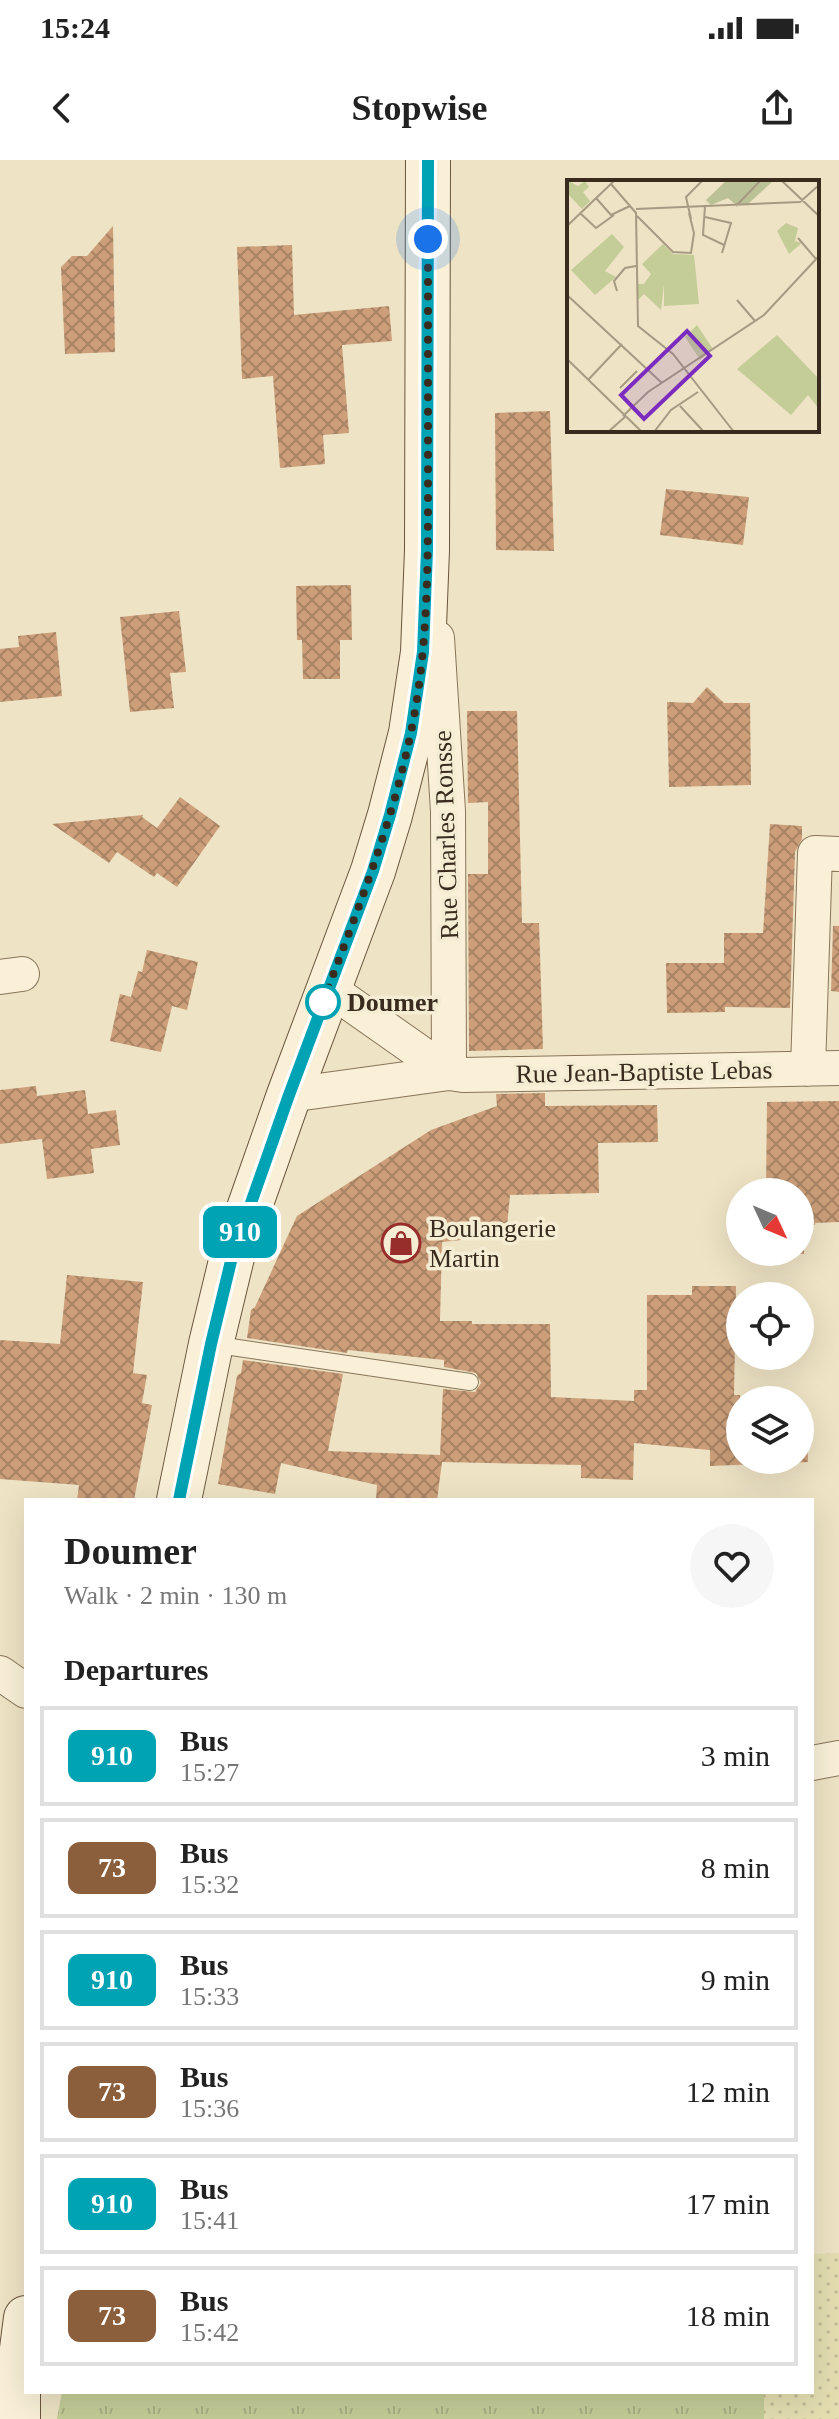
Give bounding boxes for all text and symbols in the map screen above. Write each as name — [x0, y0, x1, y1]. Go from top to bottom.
text: 15:24 — [40, 11, 110, 44]
icon: back — [40, 86, 84, 130]
icon: share — [755, 86, 799, 130]
text: Stopwise — [351, 88, 488, 128]
inset map — [567, 180, 819, 432]
your location — [408, 219, 448, 259]
street label: Rue Charles Ronsse — [428, 730, 464, 940]
marker: Doumer — [306, 985, 340, 1019]
place label: Doumer — [347, 988, 438, 1017]
street label: Rue Jean-Baptiste Lebas — [515, 1055, 773, 1089]
north arrow — [726, 1178, 814, 1266]
map controls — [726, 1178, 814, 1474]
line badge: 910 — [194, 1206, 286, 1258]
place label: Boulangerie Martin — [429, 1214, 556, 1273]
text: 910 — [219, 1216, 261, 1247]
shop icon: Boulangerie Martin — [380, 1222, 422, 1264]
button: locate — [726, 1282, 814, 1370]
button: layers — [726, 1386, 814, 1474]
button: heart — [690, 1524, 774, 1608]
text: Doumer — [64, 1530, 197, 1572]
text: Walk · 2 min · 130 m — [64, 1581, 287, 1610]
text: Departures — [64, 1653, 208, 1686]
text: Bus — [180, 1724, 228, 1757]
text: 3 min — [701, 1739, 770, 1772]
text: 910 — [91, 1740, 133, 1771]
text: 15:27 — [180, 1758, 239, 1787]
text: Bus — [180, 1836, 228, 1869]
text: 8 min — [701, 1851, 770, 1884]
text: 73 — [98, 1852, 126, 1883]
text: 15:32 — [180, 1870, 239, 1899]
text: Bus — [180, 1948, 228, 1981]
text: 9 min — [701, 1963, 770, 1996]
text: 910 — [91, 1964, 133, 1995]
text: 15:33 — [180, 1982, 239, 2011]
text: Bus — [180, 2060, 228, 2093]
text: 12 min — [686, 2075, 770, 2108]
text: 73 — [98, 2076, 126, 2107]
text: 15:36 — [180, 2094, 239, 2123]
text: Bus — [180, 2172, 228, 2205]
text: 17 min — [686, 2187, 770, 2220]
text: 910 — [91, 2188, 133, 2219]
text: 15:41 — [180, 2206, 239, 2235]
text: Bus — [180, 2284, 228, 2317]
text: 18 min — [686, 2299, 770, 2332]
text: 73 — [98, 2300, 126, 2331]
text: 15:42 — [180, 2318, 239, 2347]

